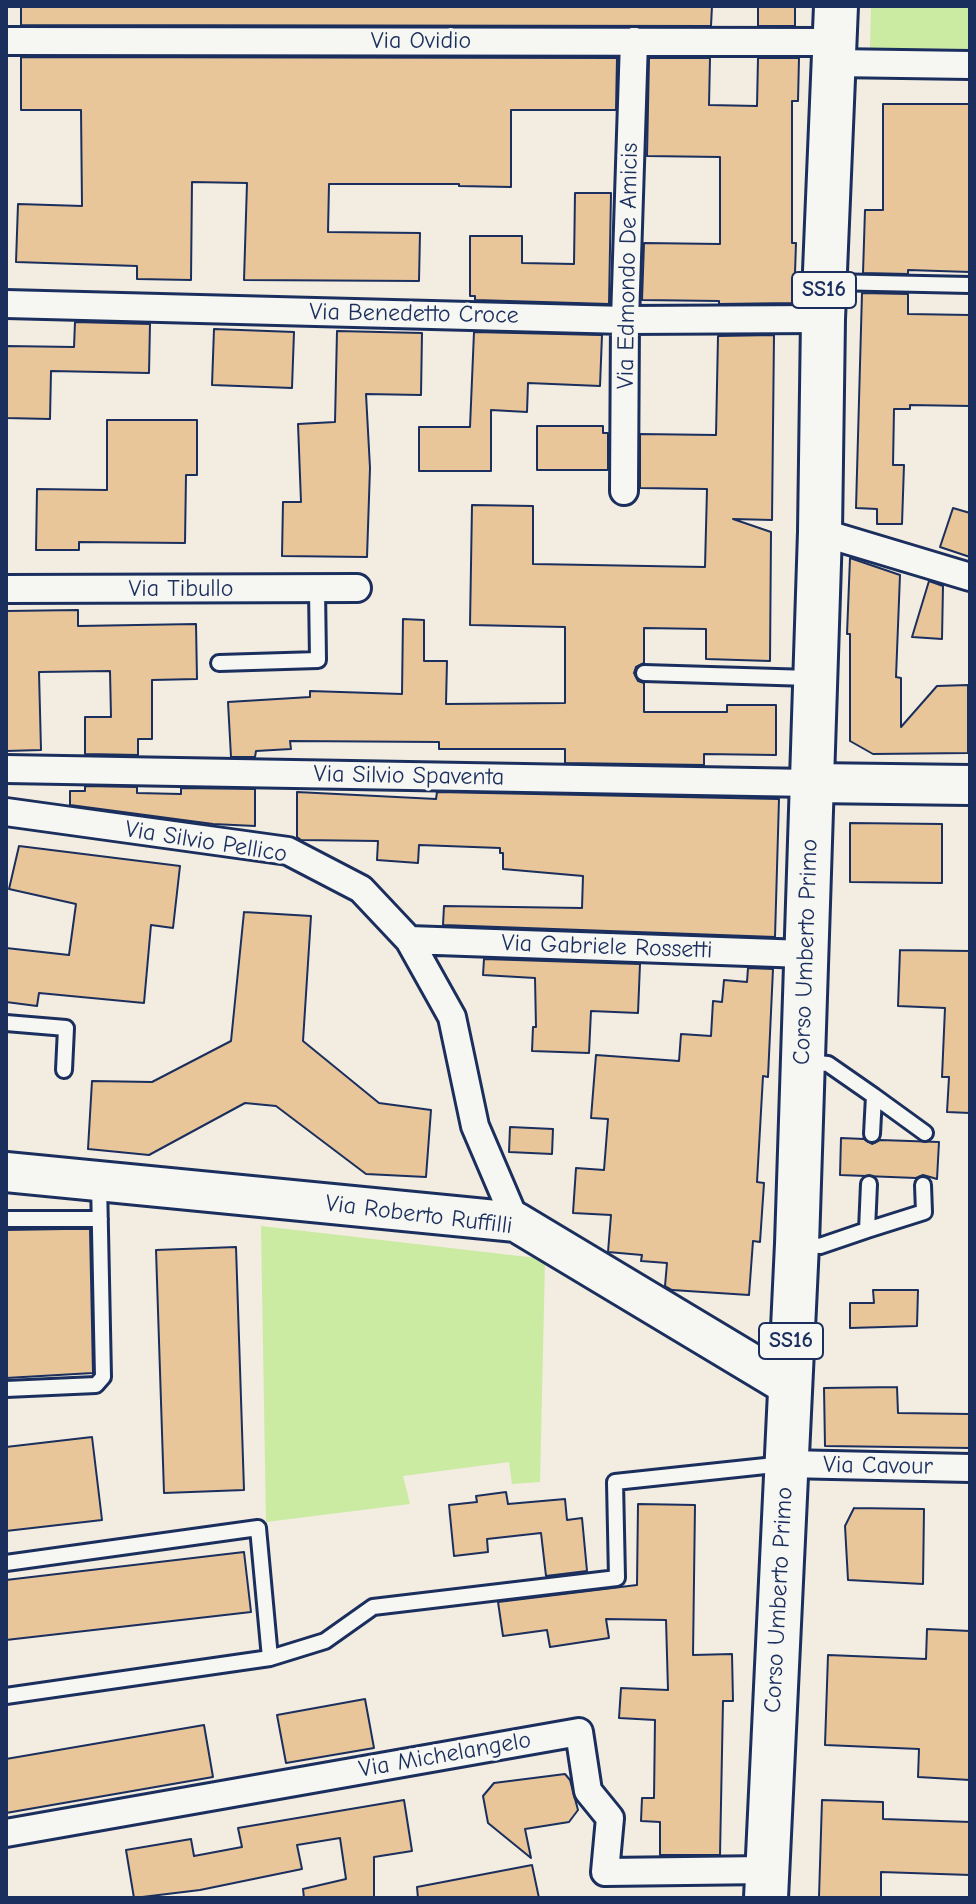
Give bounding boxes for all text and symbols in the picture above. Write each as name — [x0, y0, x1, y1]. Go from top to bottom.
street label: Via Ovidio — [371, 27, 471, 55]
street label: Via Edmondo De Amicis — [611, 143, 645, 389]
road number: SS16 — [792, 272, 856, 308]
street label: Via Benedetto Croce — [309, 298, 519, 330]
street label: Via Tibullo — [129, 575, 233, 603]
street label: Via Silvio Spaventa — [313, 760, 505, 792]
street label: Via Silvio Pellico — [123, 815, 289, 869]
street label: Corso Umberto Primo — [788, 838, 824, 1066]
street label: Via Gabriele Rossetti — [501, 929, 713, 965]
street label: Via Roberto Ruffilli — [324, 1189, 514, 1241]
road number: SS16 — [759, 1323, 823, 1359]
street label: Via Cavour — [823, 1451, 933, 1481]
street label: Corso Umberto Primo — [759, 1486, 799, 1714]
street label: Via Michelangelo — [357, 1726, 533, 1784]

